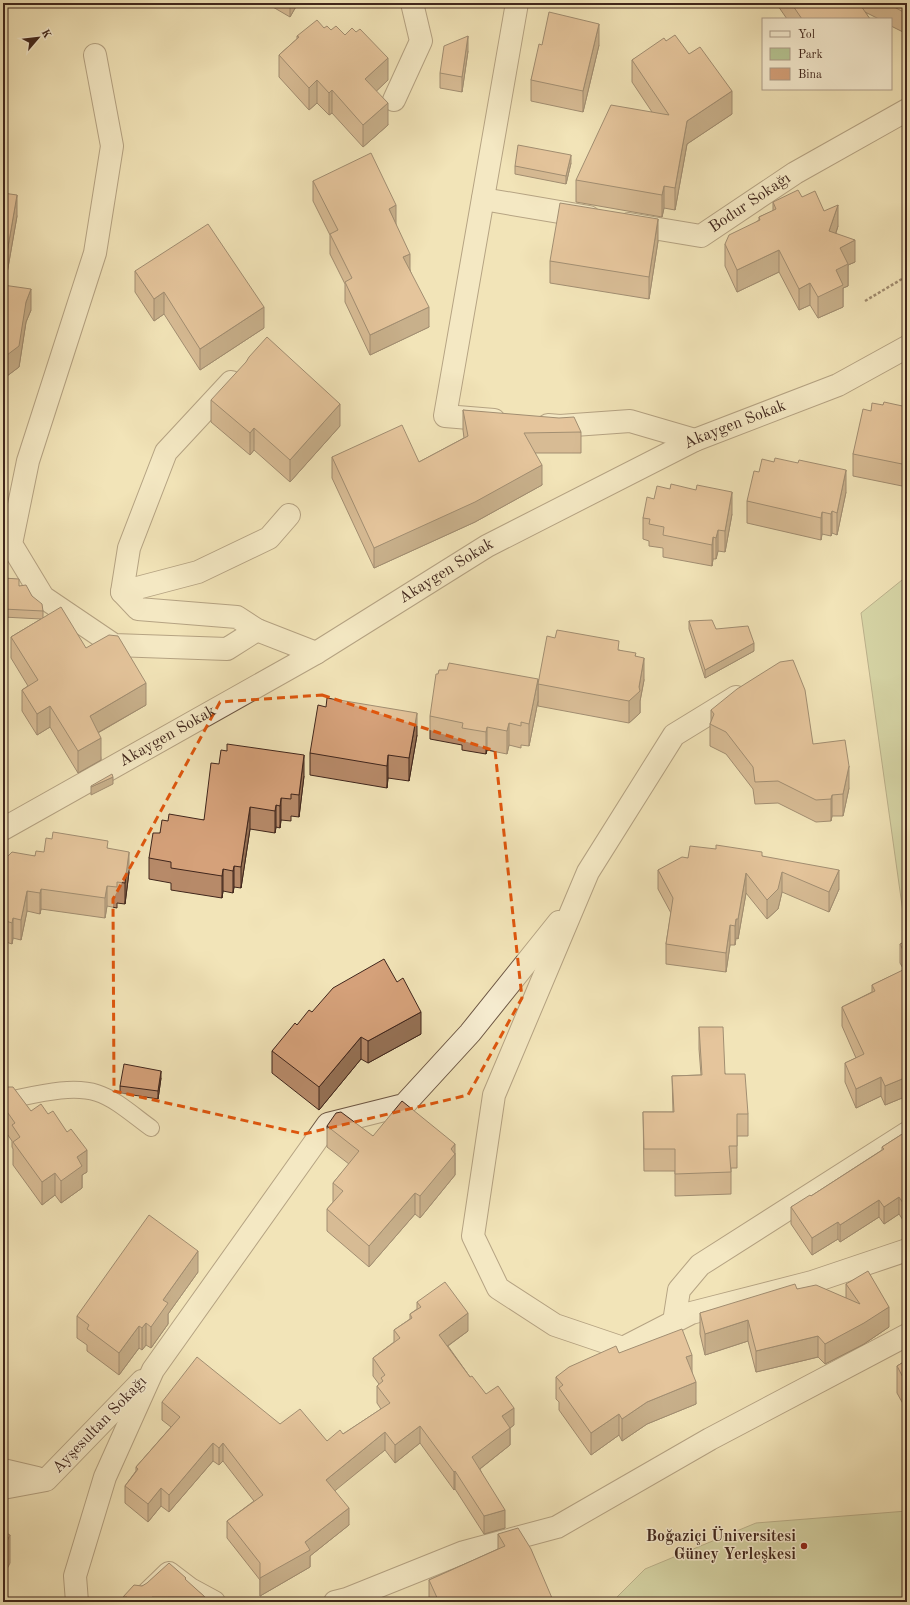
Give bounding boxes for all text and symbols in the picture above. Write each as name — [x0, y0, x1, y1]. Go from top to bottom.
north arrow — [18, 18, 58, 58]
legend — [762, 18, 892, 90]
text: K — [39, 28, 53, 41]
text: Yol — [798, 29, 815, 41]
text: Park — [798, 49, 823, 61]
text: Bina — [798, 69, 822, 81]
street label: Bodur Sokağı — [707, 170, 794, 236]
street label: Akaygen Sokak — [681, 398, 788, 452]
street label: Akaygen Sokak — [396, 536, 496, 607]
street label: Akaygen Sokak — [117, 703, 219, 770]
street label: Ayşesultan Sokağı — [50, 1373, 150, 1477]
place label: Boğaziçi Üniversitesi Güney Yerleşkesi — [646, 1526, 796, 1563]
marker: Boğaziçi Üniversitesi Güney Yerleşkesi — [799, 1541, 809, 1551]

